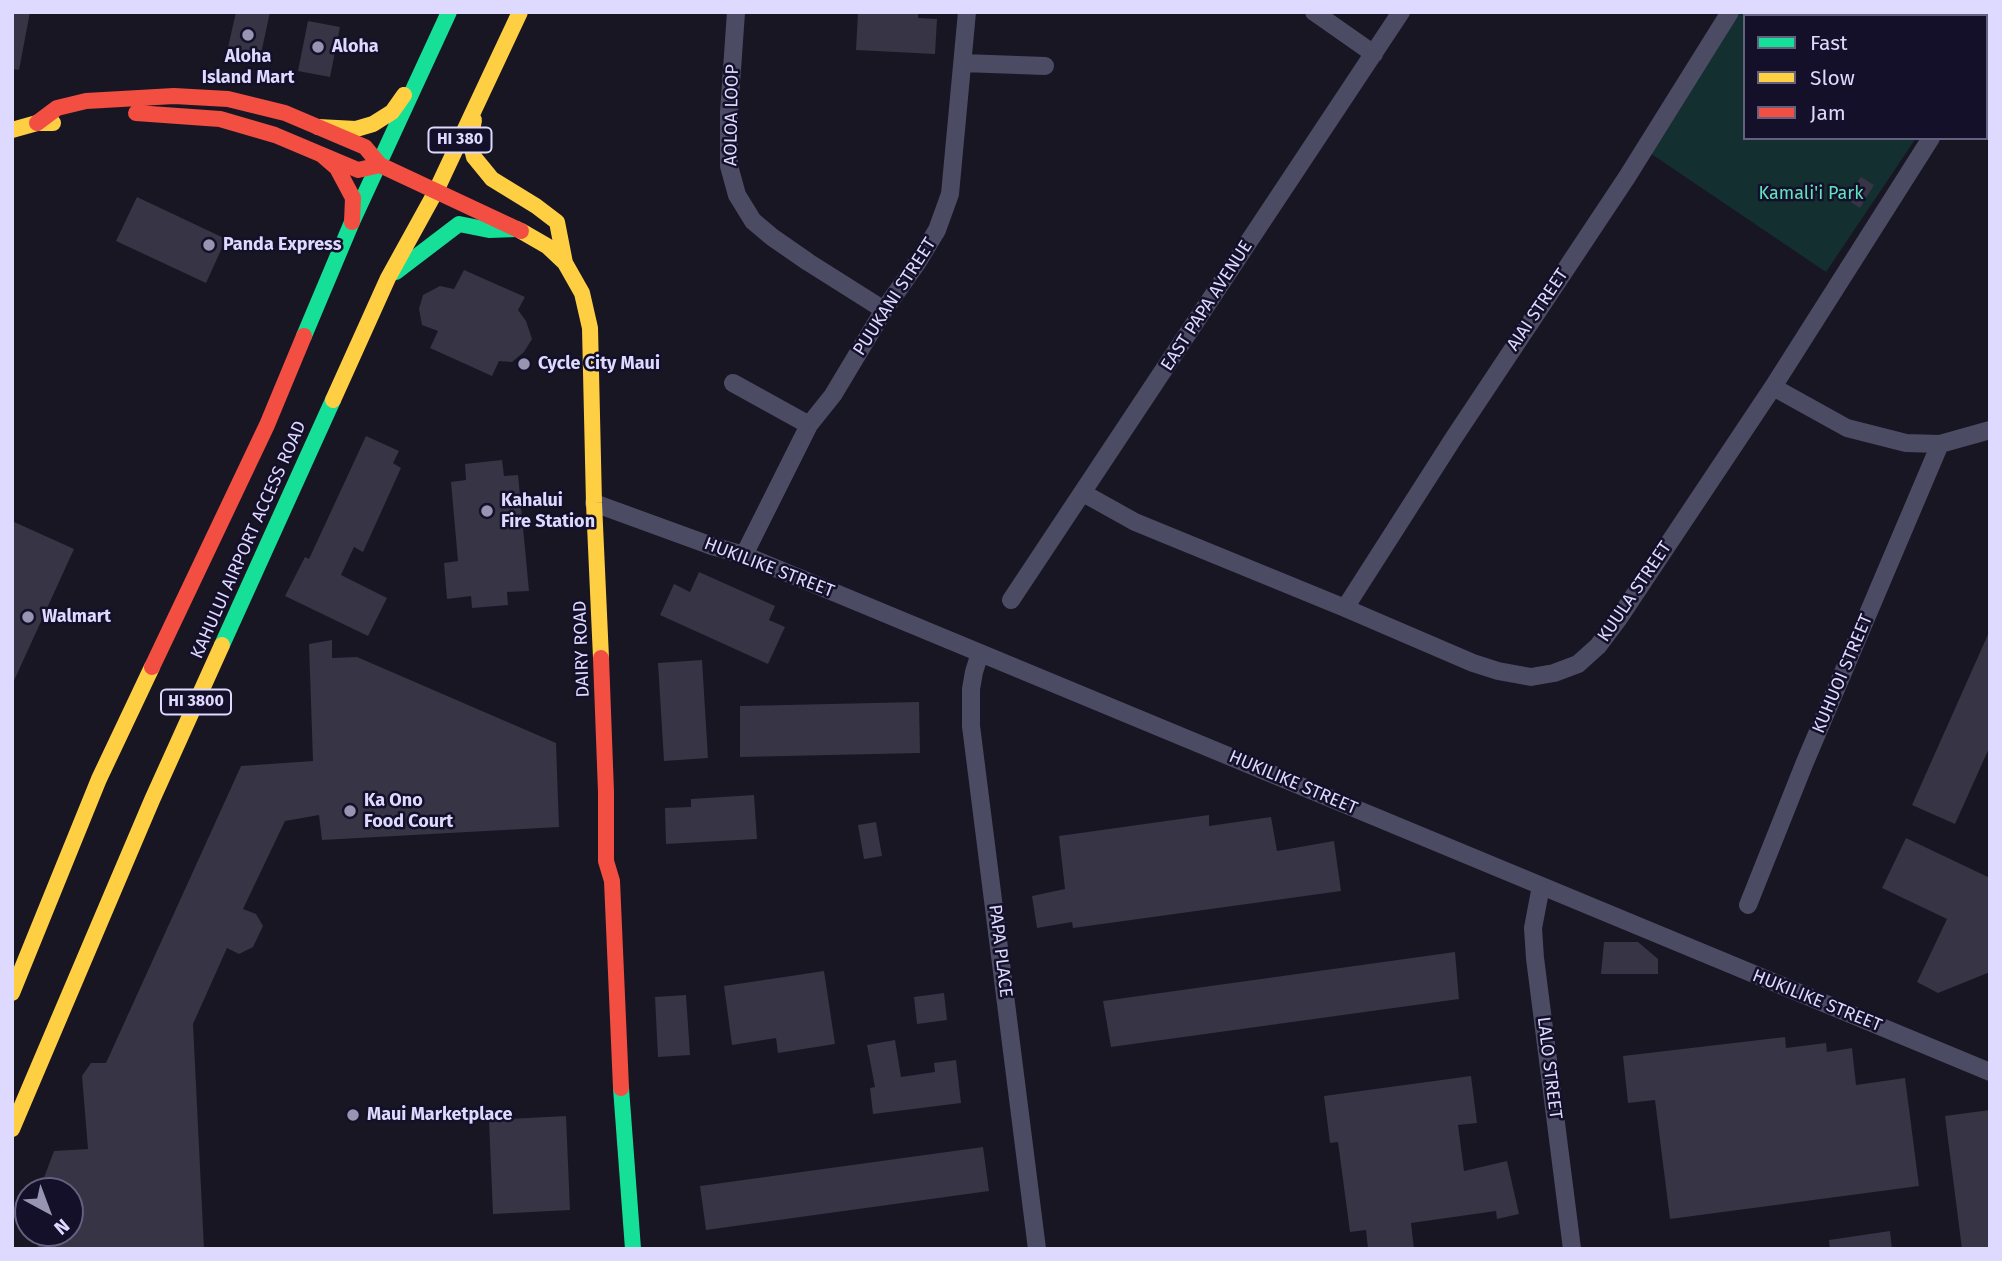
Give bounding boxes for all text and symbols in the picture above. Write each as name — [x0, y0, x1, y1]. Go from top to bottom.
legend — [1743, 14, 1988, 140]
marker: Aloha Island Mart — [240, 27, 256, 43]
text: Fast — [1810, 30, 1848, 56]
place label: Aloha — [332, 36, 379, 58]
marker: Aloha — [310, 39, 326, 55]
place label: Aloha Island Mart — [202, 46, 294, 88]
street label: AOLOA LOOP — [720, 64, 744, 166]
text: Slow — [1810, 65, 1855, 91]
text: Jam — [1810, 100, 1846, 126]
road number: HI 380 — [428, 128, 491, 152]
park label: Kamali'i Park — [1759, 183, 1863, 205]
place label: Panda Express — [223, 234, 341, 256]
street label: PUUKANI STREET — [849, 234, 941, 360]
marker: Panda Express — [201, 237, 217, 253]
street label: EAST PAPA AVENUE — [1157, 237, 1257, 375]
street label: AIAI STREET — [1503, 265, 1573, 355]
place label: Cycle City Maui — [538, 353, 660, 375]
marker: Cycle City Maui — [516, 356, 532, 372]
street label: KAHULUI AIRPORT ACCESS ROAD — [187, 418, 311, 662]
place label: Kahalui Fire Station — [501, 490, 595, 532]
marker: Kahalui Fire Station — [479, 503, 495, 519]
street label: HUKILIKE STREET — [701, 533, 837, 603]
street label: KUULA STREET — [1593, 538, 1677, 646]
street label: DAIRY ROAD — [570, 600, 594, 698]
place label: Walmart — [42, 606, 111, 628]
marker: Walmart — [20, 609, 36, 625]
street label: KUHUOI STREET — [1808, 611, 1878, 737]
road number: HI 3800 — [161, 690, 231, 715]
street label: HUKILIKE STREET — [1225, 746, 1361, 820]
place label: Ka Ono Food Court — [364, 790, 453, 832]
marker: Ka Ono Food Court — [342, 803, 358, 819]
street label: PAPA PLACE — [984, 903, 1016, 999]
street label: HUKILIKE STREET — [1749, 965, 1885, 1037]
street label: LALO STREET — [1532, 1016, 1566, 1120]
place label: Maui Marketplace — [367, 1104, 513, 1126]
marker: Maui Marketplace — [345, 1107, 361, 1123]
north arrow — [14, 1177, 84, 1247]
text: N — [49, 1214, 74, 1240]

